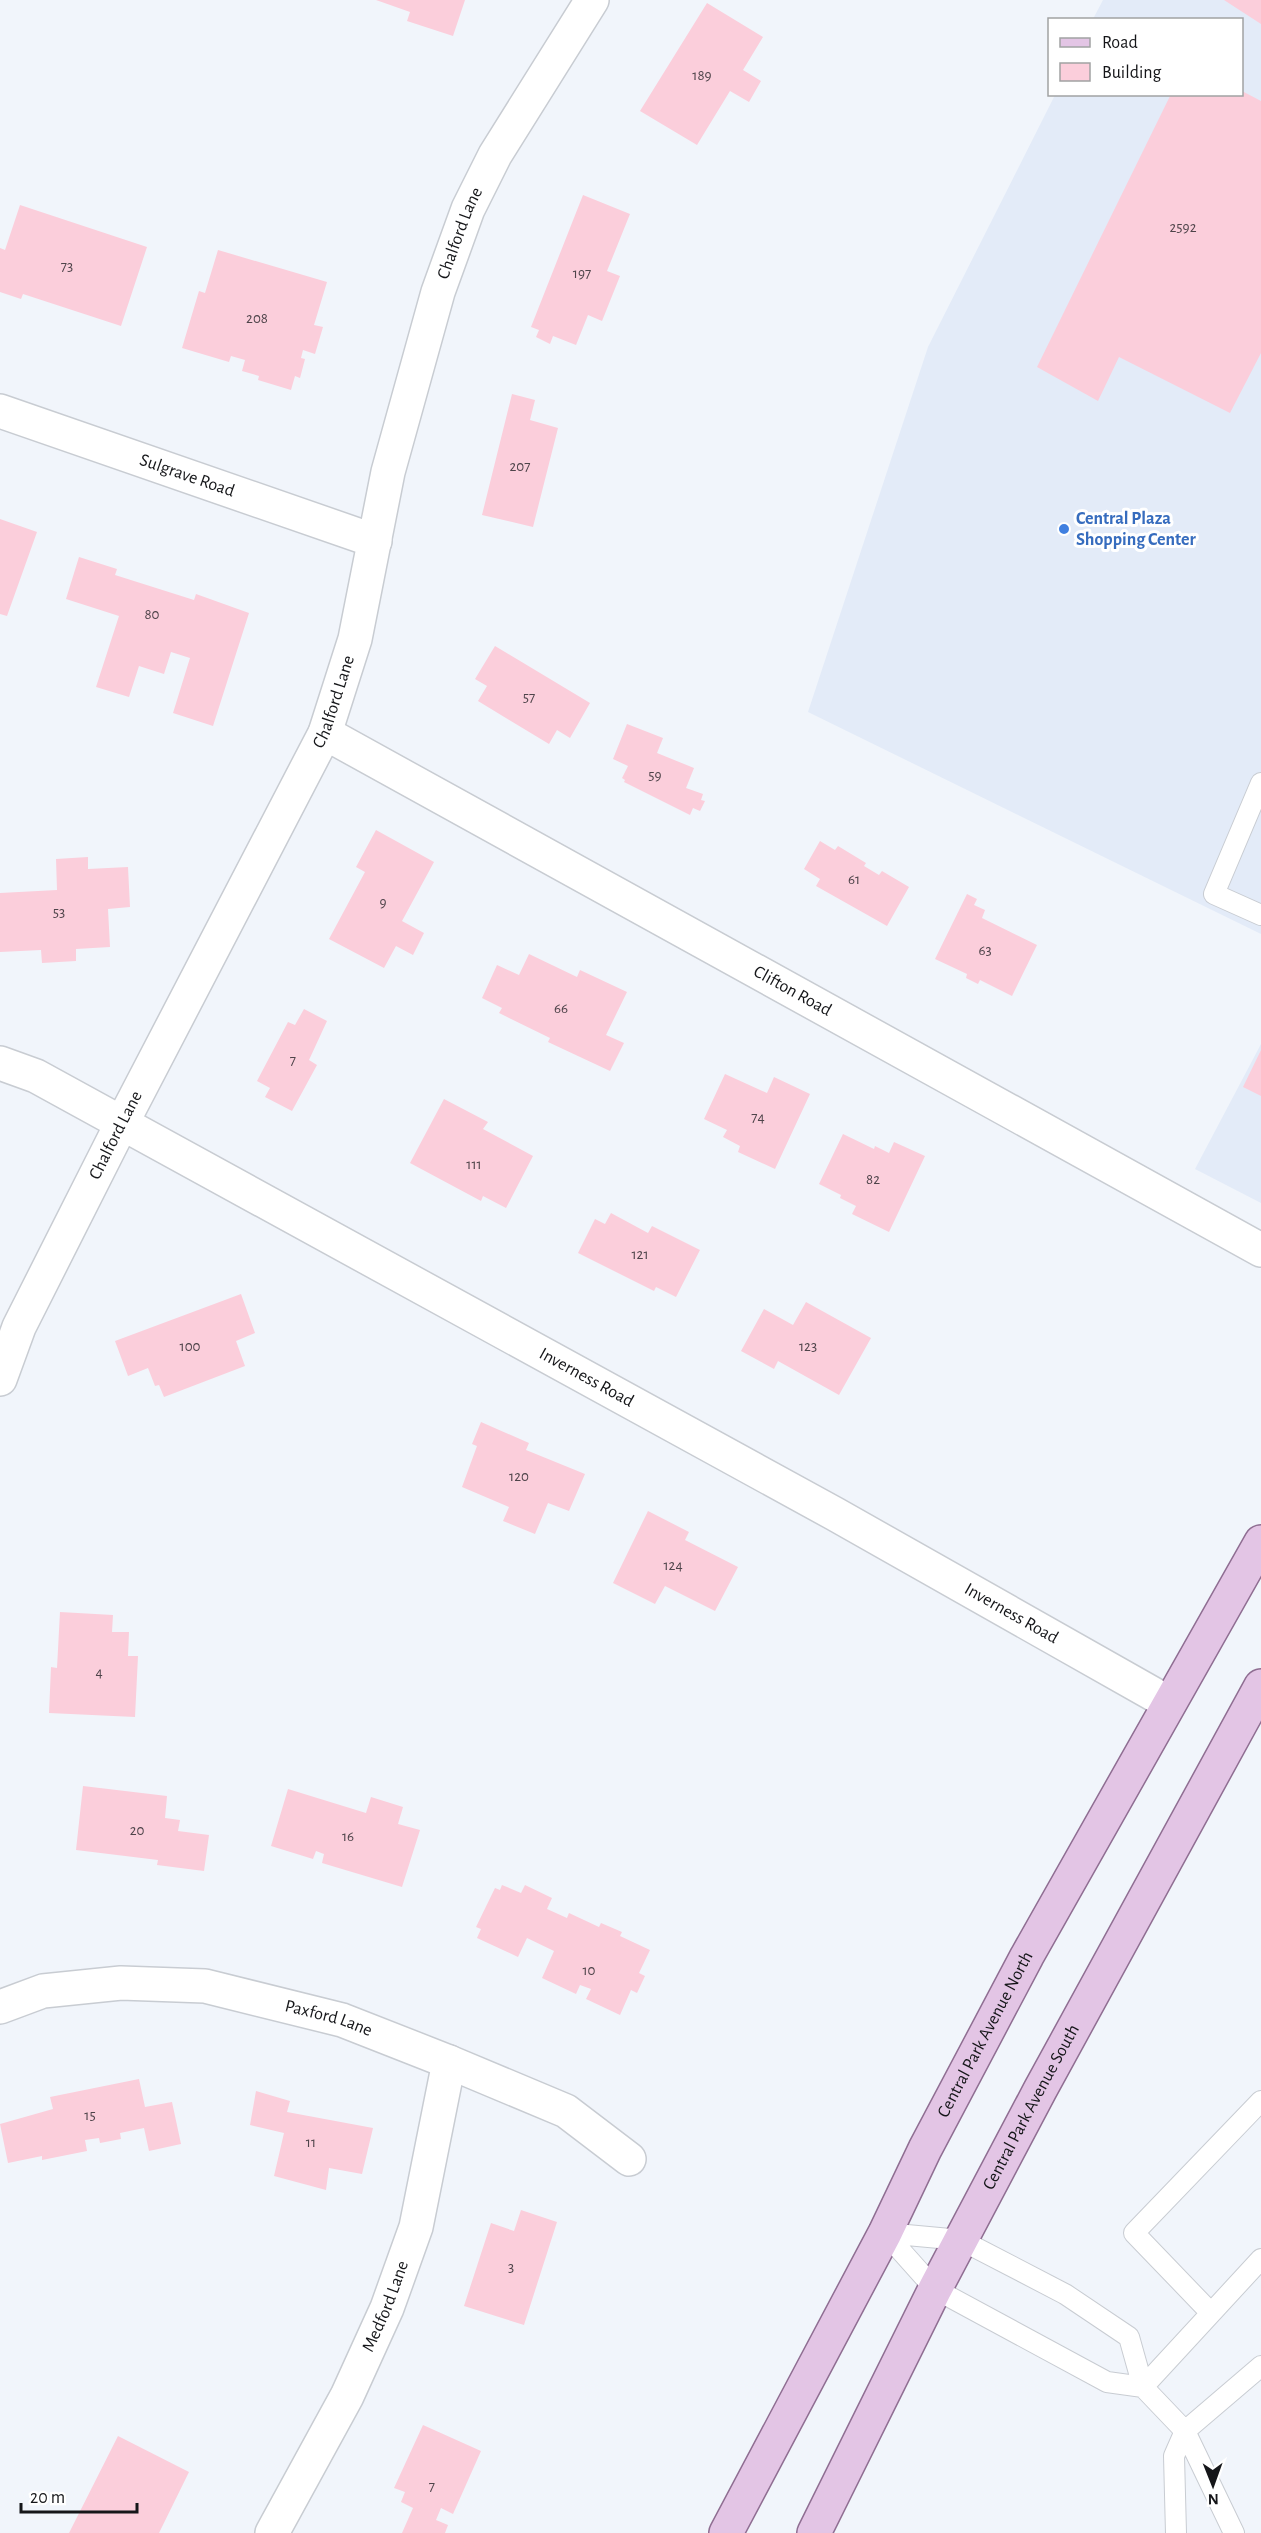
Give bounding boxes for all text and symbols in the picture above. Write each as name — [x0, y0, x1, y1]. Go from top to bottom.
legend — [1048, 18, 1243, 96]
text: Road — [1102, 34, 1138, 52]
text: Building — [1102, 64, 1162, 82]
house number: 189 — [692, 68, 712, 83]
street label: Chalford Lane — [434, 185, 486, 282]
house number: 2592 — [1170, 220, 1197, 235]
house number: 73 — [61, 259, 73, 274]
house number: 197 — [573, 266, 591, 281]
house number: 208 — [246, 311, 268, 326]
street label: Sulgrave Road — [137, 451, 237, 501]
house number: 207 — [509, 459, 531, 474]
place label: Central Plaza Shopping Center — [1076, 510, 1196, 549]
marker: Central Plaza Shopping Center — [1057, 522, 1071, 536]
house number: 80 — [144, 607, 160, 622]
street label: Chalford Lane — [310, 653, 358, 751]
house number: 57 — [523, 690, 535, 705]
house number: 59 — [648, 768, 662, 783]
house number: 61 — [848, 872, 860, 887]
house number: 9 — [379, 895, 387, 910]
house number: 53 — [53, 905, 65, 920]
house number: 63 — [978, 943, 992, 958]
street label: Clifton Road — [750, 963, 834, 1020]
house number: 66 — [554, 1001, 568, 1016]
house number: 7 — [290, 1053, 296, 1068]
street label: Chalford Lane — [86, 1088, 146, 1183]
house number: 74 — [751, 1110, 765, 1125]
house number: 111 — [466, 1157, 482, 1172]
house number: 82 — [866, 1172, 880, 1187]
house number: 121 — [631, 1247, 649, 1262]
house number: 100 — [179, 1339, 201, 1354]
house number: 123 — [799, 1339, 817, 1354]
street label: Inverness Road — [536, 1345, 637, 1411]
house number: 120 — [509, 1469, 529, 1484]
house number: 124 — [663, 1558, 683, 1573]
street label: Inverness Road — [961, 1580, 1061, 1647]
house number: 4 — [95, 1665, 103, 1680]
house number: 20 — [130, 1823, 144, 1838]
house number: 16 — [342, 1829, 354, 1844]
street label: Central Park Avenue North — [934, 1949, 1037, 2121]
house number: 10 — [582, 1963, 596, 1978]
street label: Paxford Lane — [283, 1997, 375, 2040]
street label: Central Park Avenue South — [980, 2022, 1083, 2193]
house number: 15 — [84, 2108, 96, 2123]
house number: 11 — [306, 2135, 316, 2150]
street label: Medford Lane — [359, 2258, 412, 2355]
house number: 3 — [508, 2260, 514, 2275]
north arrow — [1183, 2455, 1243, 2515]
scale bar — [21, 2476, 136, 2514]
house number: 7 — [429, 2479, 435, 2494]
text: 20 m — [30, 2489, 65, 2507]
text: N — [1208, 2491, 1219, 2507]

